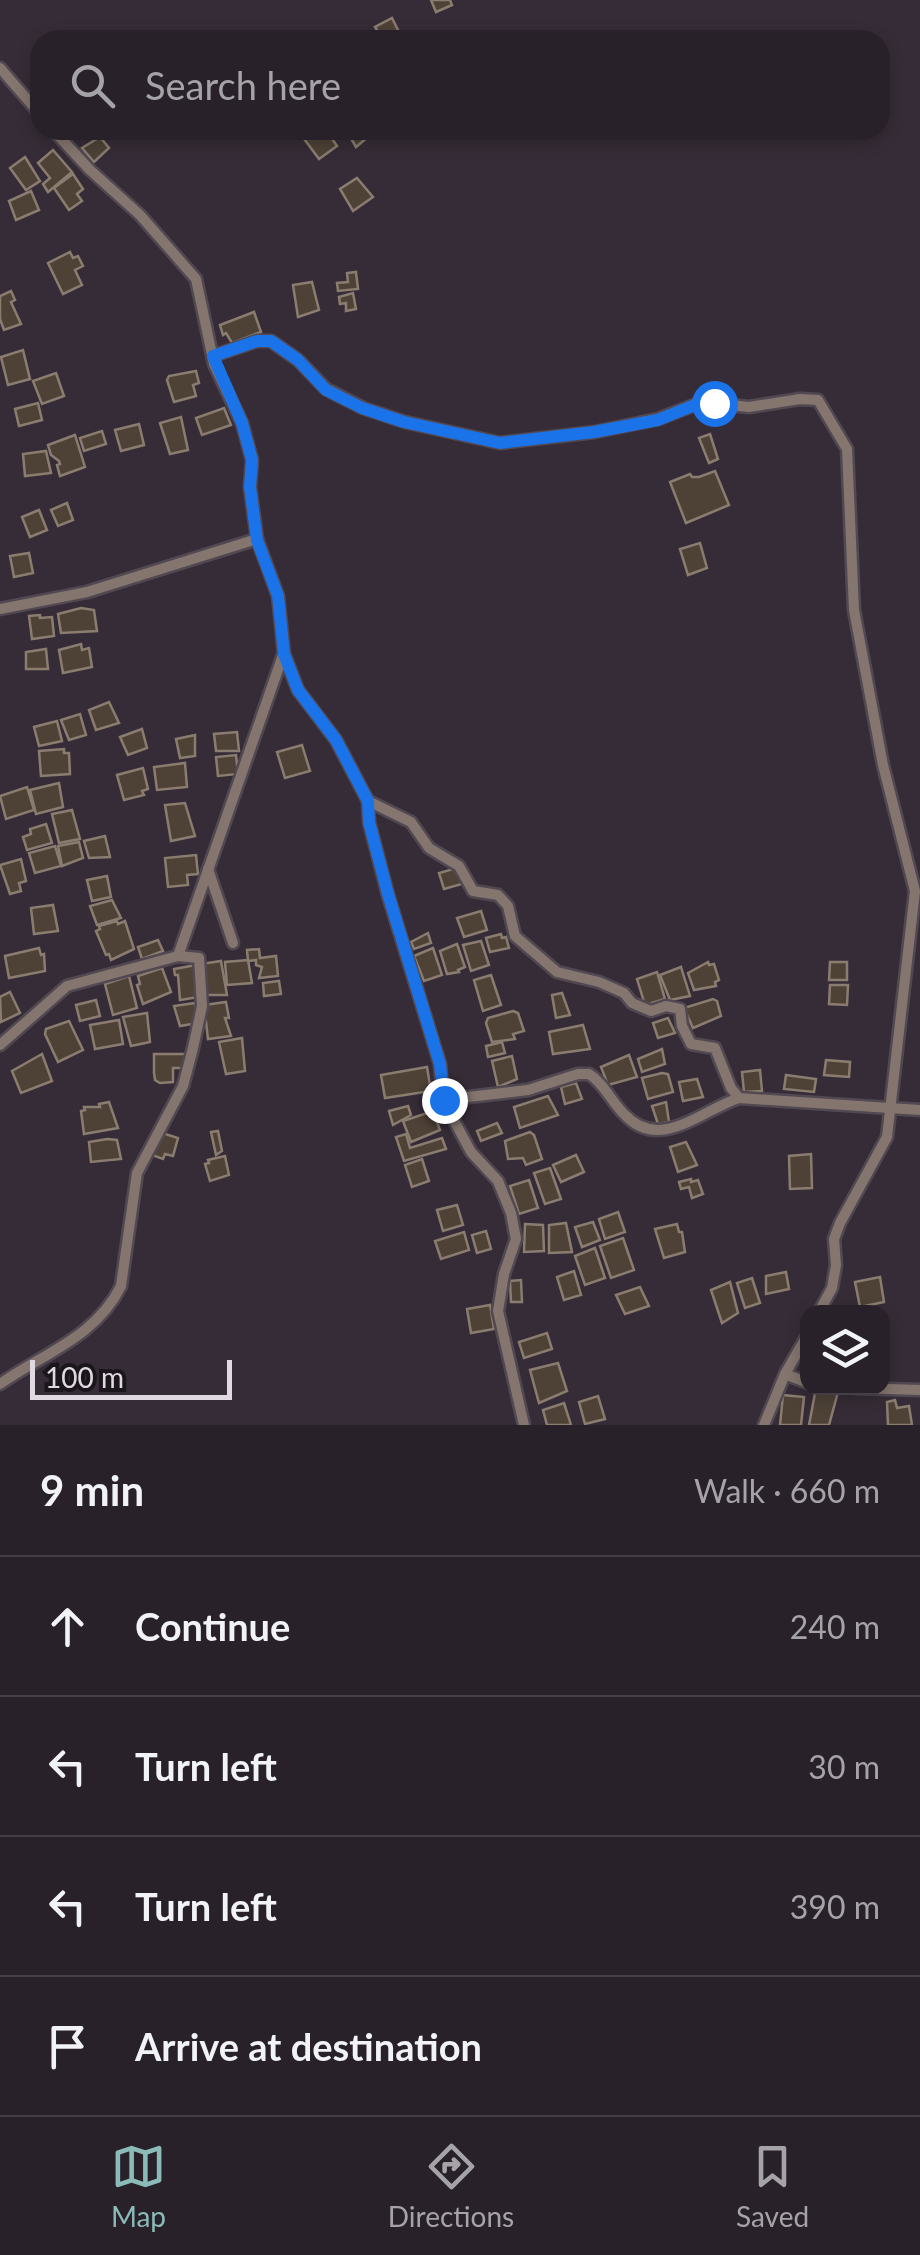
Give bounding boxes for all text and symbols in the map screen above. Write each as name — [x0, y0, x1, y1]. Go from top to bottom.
search box — [30, 30, 890, 140]
icon: search — [65, 58, 120, 113]
text: Search here — [145, 62, 341, 108]
route start — [692, 381, 738, 427]
route end — [422, 1078, 468, 1124]
map controls — [800, 1305, 890, 1395]
button: layers — [800, 1305, 890, 1395]
scale bar — [30, 1355, 232, 1400]
text: 100 m — [45, 1360, 124, 1394]
text: 9 min — [40, 1465, 144, 1515]
text: Walk · 660 m — [694, 1471, 880, 1510]
icon: ahead — [40, 1599, 95, 1654]
text: Continue — [135, 1603, 290, 1649]
text: 240 m — [790, 1607, 880, 1646]
icon: left — [40, 1739, 95, 1794]
text: Turn left — [135, 1743, 277, 1789]
text: 30 m — [808, 1747, 880, 1786]
icon: left — [40, 1879, 95, 1934]
text: Turn left — [135, 1883, 277, 1929]
text: 390 m — [790, 1887, 880, 1926]
icon: arrive — [40, 2019, 95, 2074]
text: Arrive at destination — [135, 2023, 482, 2069]
tab: Map — [111, 2139, 166, 2233]
tab: Directions — [388, 2139, 514, 2233]
tab: Saved — [736, 2139, 809, 2233]

